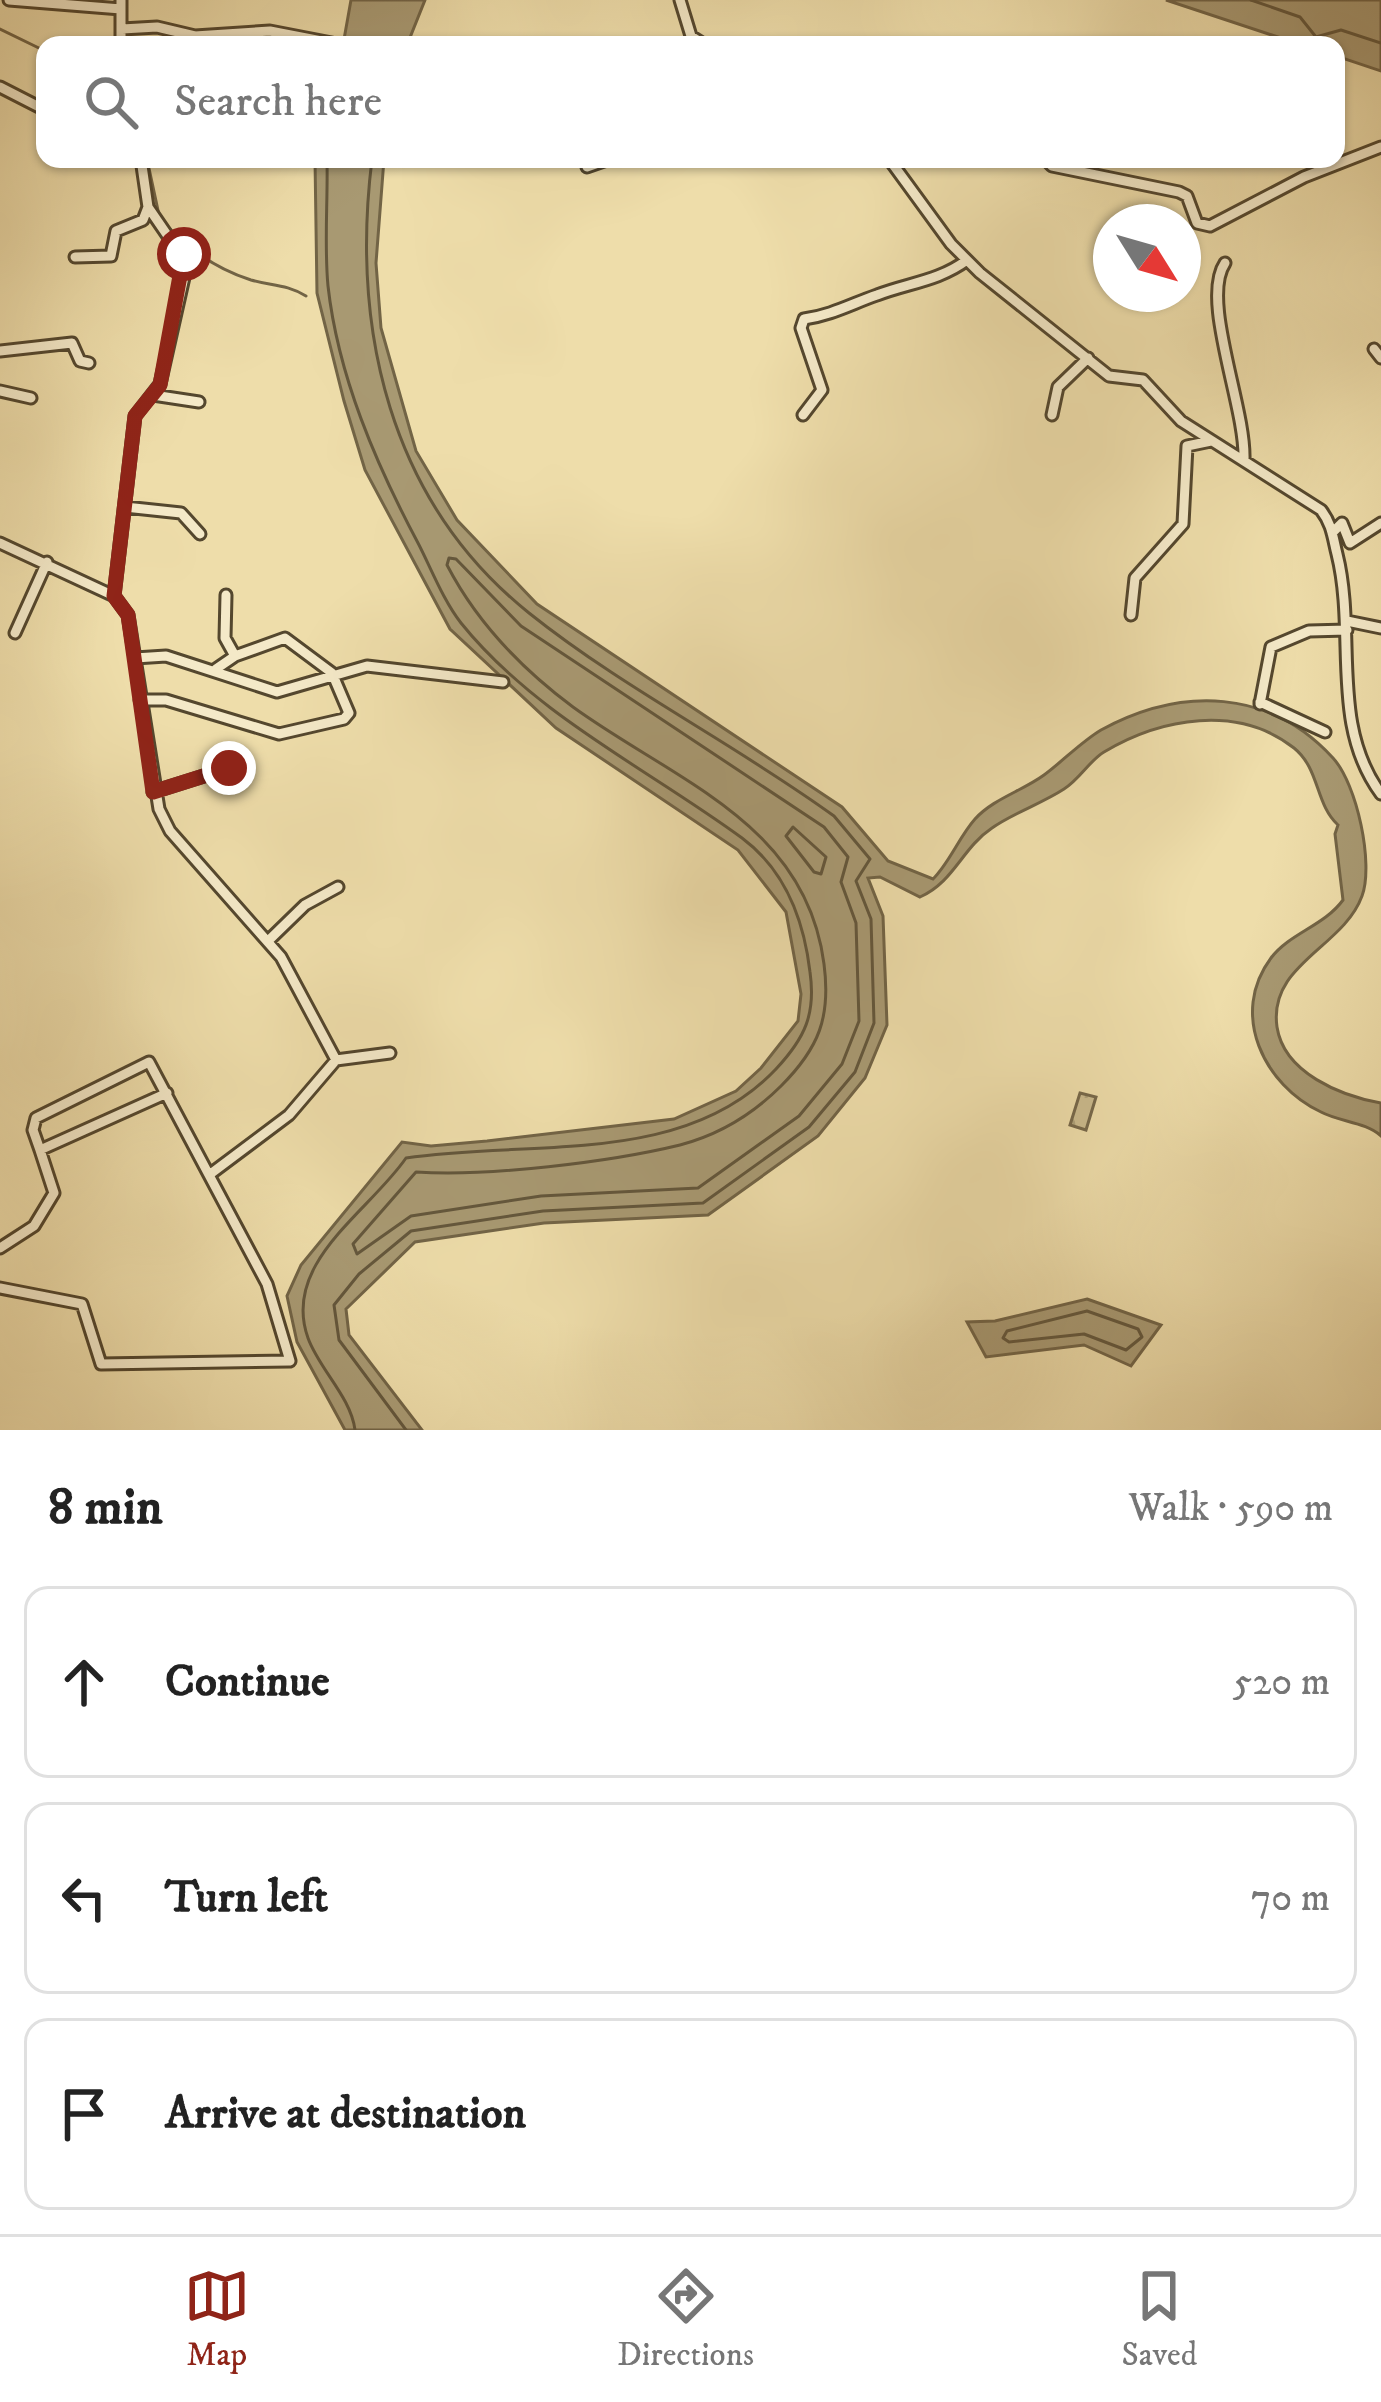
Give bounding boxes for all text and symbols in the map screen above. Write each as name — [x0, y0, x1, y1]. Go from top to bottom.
search box — [36, 36, 1345, 168]
icon: search — [78, 69, 144, 135]
text: Search here — [174, 74, 382, 130]
north arrow — [1093, 204, 1201, 312]
route start — [157, 227, 211, 281]
route end — [202, 741, 256, 795]
text: 8 min — [48, 1476, 163, 1540]
text: Walk · 590 m — [1128, 1484, 1333, 1533]
icon: ahead — [51, 1649, 117, 1715]
text: Continue — [165, 1654, 330, 1710]
text: 520 m — [1233, 1658, 1330, 1707]
icon: left — [51, 1865, 117, 1931]
text: Turn left — [165, 1870, 328, 1926]
text: 70 m — [1251, 1874, 1330, 1923]
icon: arrive — [51, 2081, 117, 2147]
text: Arrive at destination — [165, 2086, 526, 2142]
tab: Map — [184, 2263, 250, 2376]
tab: Directions — [617, 2263, 754, 2376]
tab: Saved — [1121, 2263, 1197, 2376]

